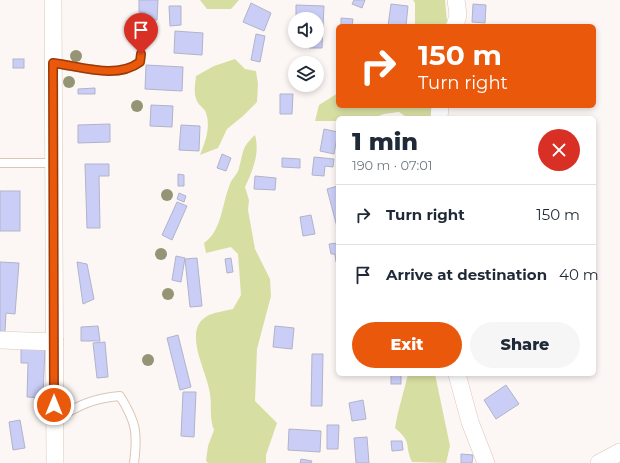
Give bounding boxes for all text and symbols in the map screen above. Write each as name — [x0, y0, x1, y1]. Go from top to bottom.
map controls — [288, 12, 324, 92]
button: sound — [288, 12, 324, 48]
pin — [124, 13, 158, 54]
icon: arrive — [130, 19, 152, 41]
text: 150 m — [418, 38, 502, 72]
icon: right — [352, 40, 404, 92]
button: layers — [288, 56, 324, 92]
text: Turn right — [418, 72, 508, 94]
text: 1 min — [352, 127, 418, 156]
button: close — [538, 129, 580, 171]
text: 190 m · 07:01 — [352, 157, 432, 173]
icon: right — [352, 204, 374, 226]
text: Turn right — [386, 205, 465, 224]
text: 150 m — [536, 205, 580, 224]
icon: arrive — [352, 264, 374, 286]
text: Arrive at destination — [386, 265, 547, 284]
text: 40 m — [559, 265, 599, 284]
button: Exit — [352, 322, 462, 368]
button: Share — [470, 322, 580, 368]
position arrow — [33, 384, 75, 426]

